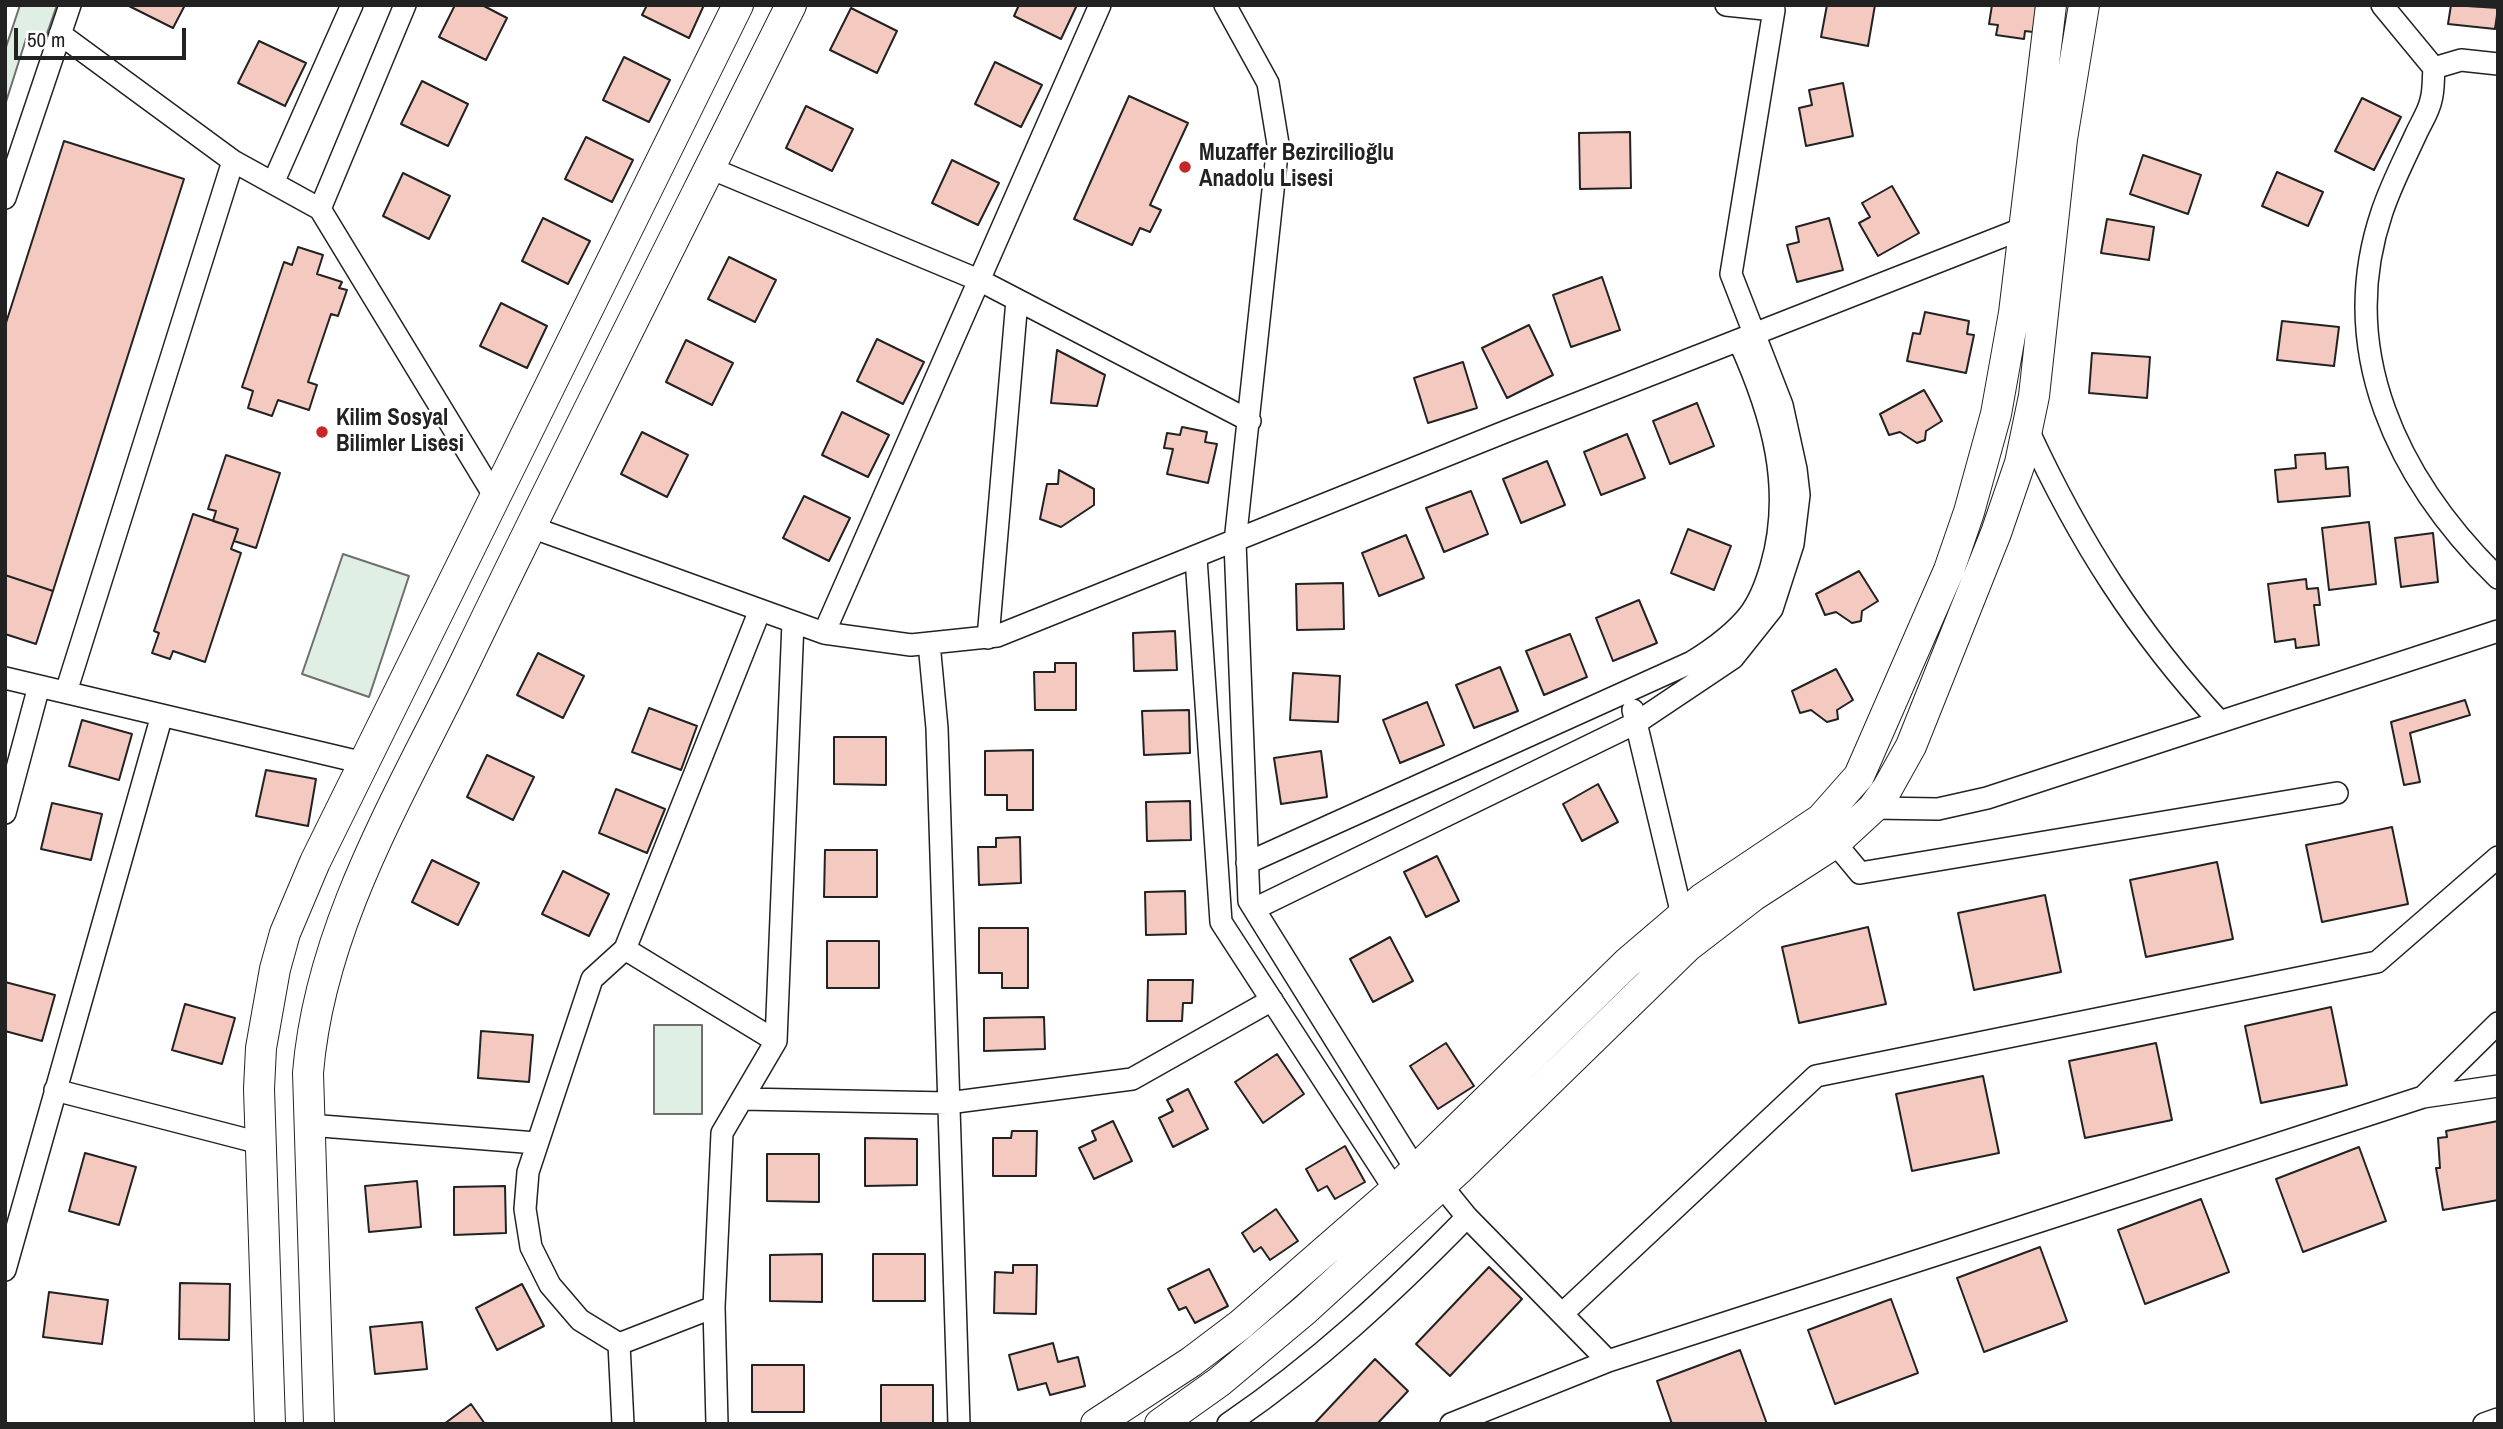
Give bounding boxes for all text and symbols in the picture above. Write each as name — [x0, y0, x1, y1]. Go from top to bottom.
scale bar — [18, 14, 189, 58]
text: 50 m — [27, 25, 65, 54]
place label: Muzaffer Bezircilioğlu Anadolu Lisesi — [1199, 140, 1394, 194]
marker: Muzaffer Bezircilioğlu Anadolu Lisesi — [1177, 159, 1193, 175]
place label: Kilim Sosyal Bilimler Lisesi — [336, 405, 464, 459]
marker: Kilim Sosyal Bilimler Lisesi — [314, 424, 330, 440]

